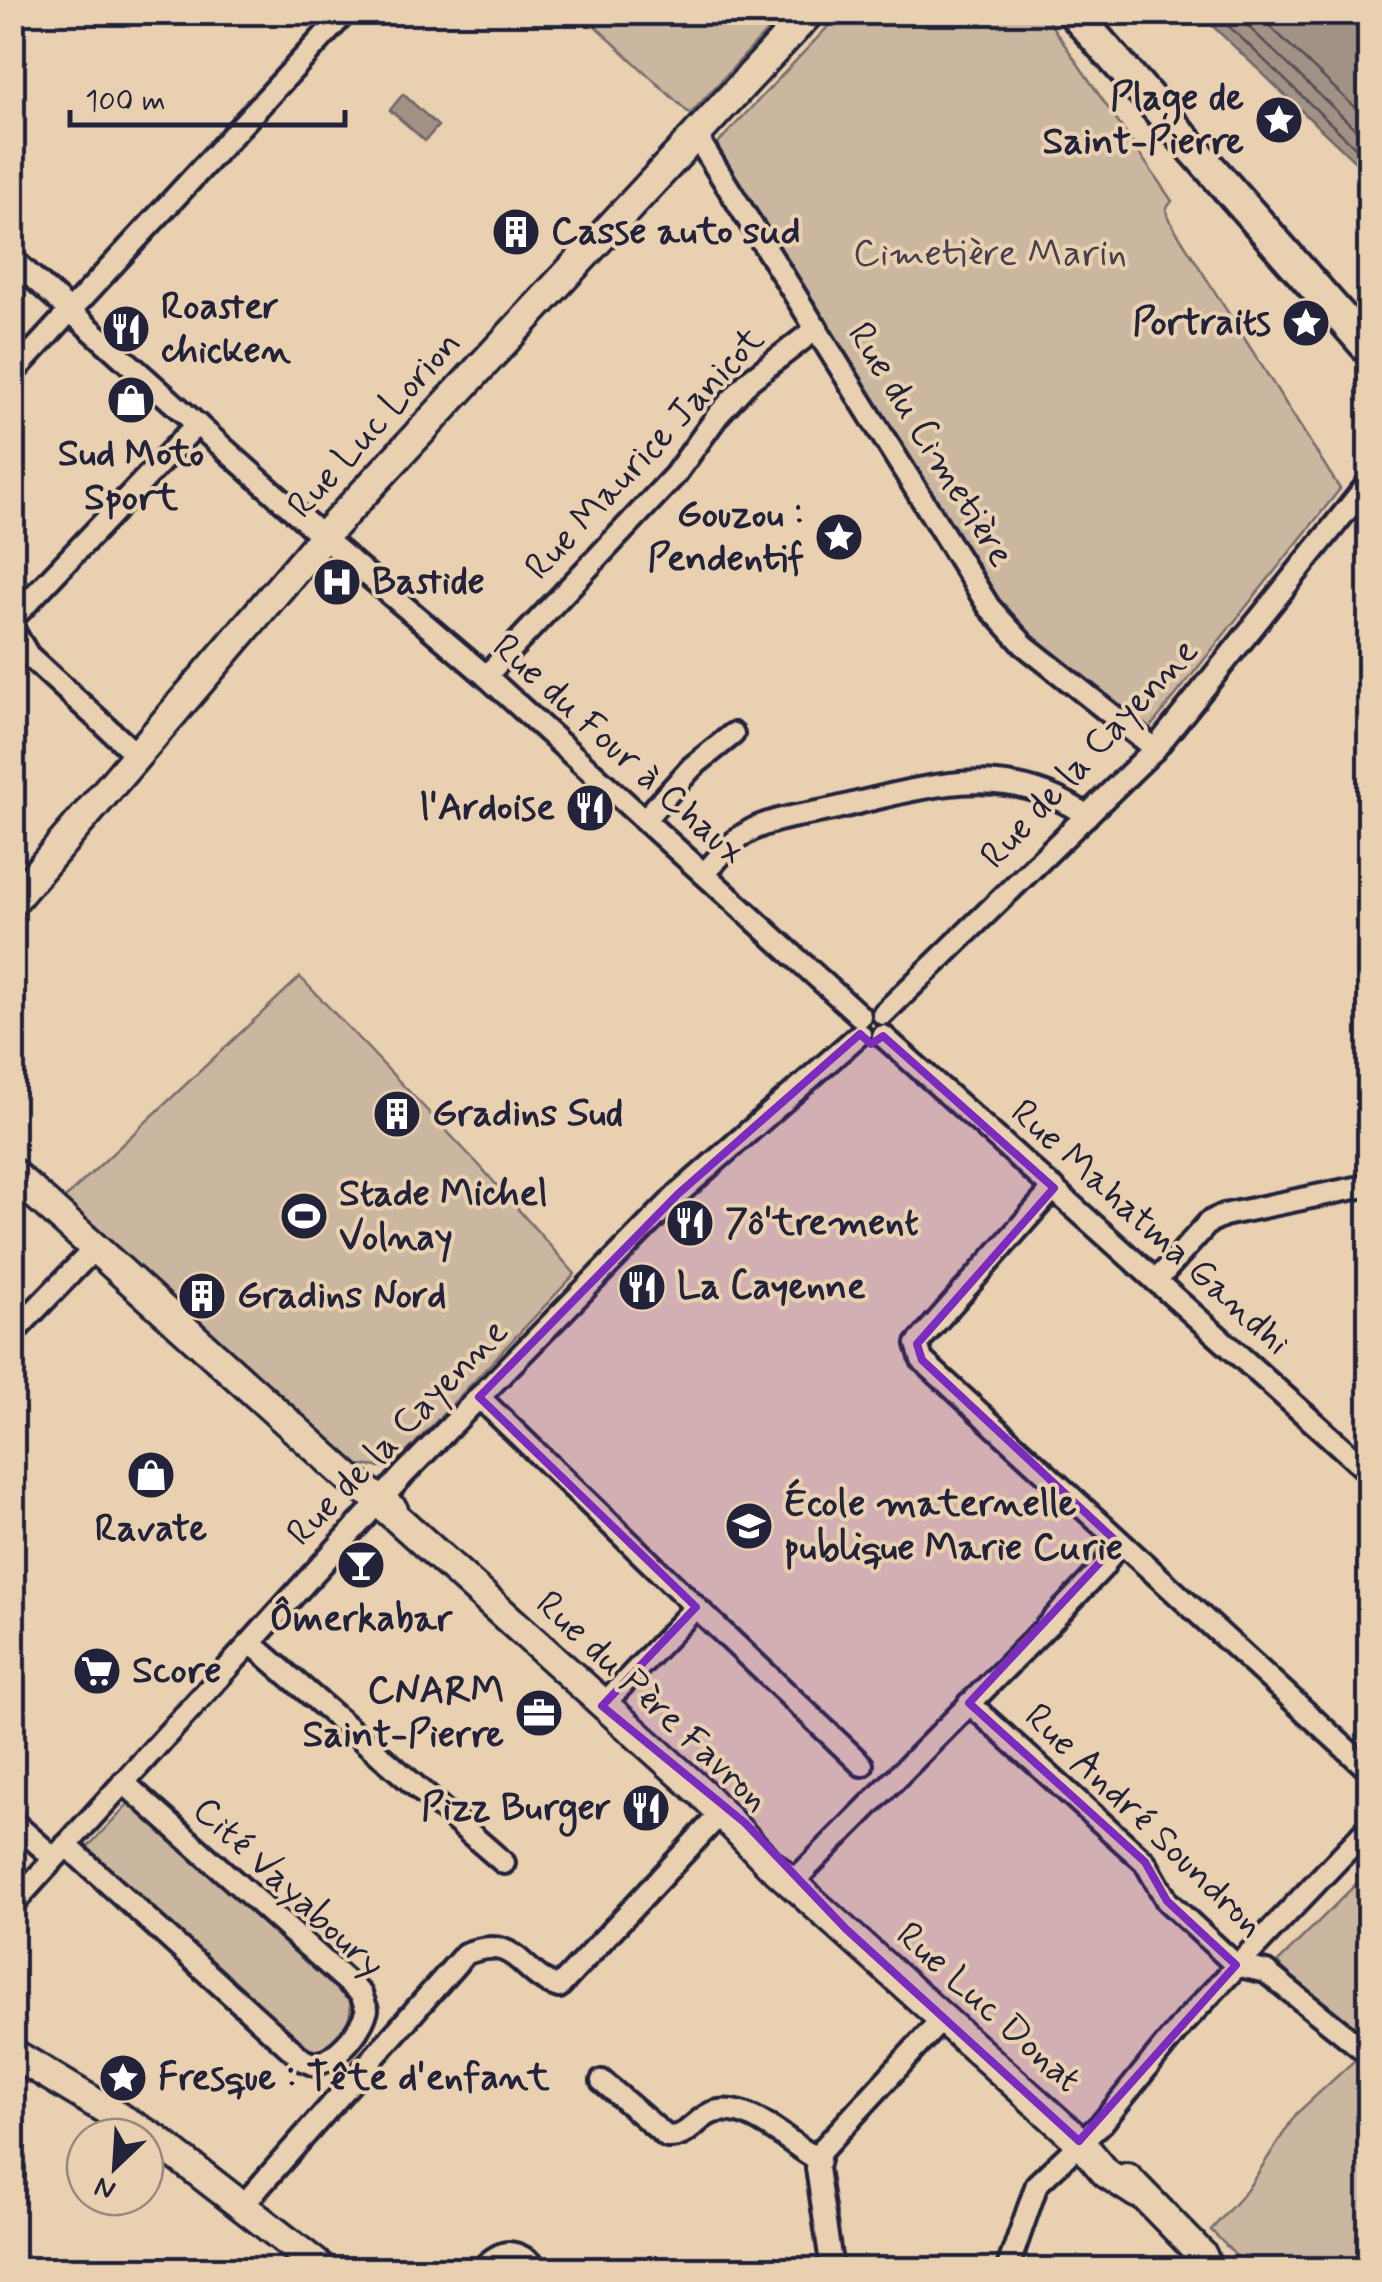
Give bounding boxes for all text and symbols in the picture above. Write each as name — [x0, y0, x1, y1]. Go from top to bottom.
scale bar — [70, 65, 345, 127]
place label: Plage de Saint-Pierre — [1042, 74, 1244, 167]
text: 100 m — [85, 82, 166, 121]
place icon: Plage de Saint-Pierre — [1253, 94, 1305, 146]
building icon: Casse auto sud — [490, 206, 542, 258]
place label: Casse auto sud — [551, 208, 801, 257]
park label: Cimetière Marin — [853, 230, 1127, 279]
place label: Roaster chicken — [160, 283, 291, 376]
place icon: Portraits — [1280, 297, 1332, 349]
place label: Portraits — [1132, 299, 1271, 348]
restaurant icon: Roaster chicken — [100, 303, 152, 355]
street label: Rue du Cimetière — [835, 314, 1025, 576]
street label: Rue Maurice Janicot — [515, 317, 775, 591]
street label: Rue Luc Lorion — [277, 320, 473, 530]
shop icon: Sud Moto Sport — [105, 374, 157, 426]
place label: Sud Moto Sport — [58, 430, 204, 523]
place label: Gouzou : Pendentif — [648, 491, 804, 584]
place icon: Gouzou : Pendentif — [813, 511, 865, 563]
hospital icon: Bastide — [311, 556, 363, 608]
place label: Bastide — [372, 558, 485, 607]
street label: Rue du Four à Chaux — [481, 623, 755, 877]
street label: Rue de la Cayenne — [970, 628, 1210, 880]
restaurant icon: l'Ardoise — [564, 782, 616, 834]
place label: l'Ardoise — [420, 784, 555, 833]
building icon: Gradins Sud — [371, 1088, 423, 1140]
street label: Rue Mahatma Gandhi — [999, 1089, 1301, 1367]
place label: Gradins Sud — [432, 1090, 623, 1139]
place label: Stade Michel Volnay — [339, 1170, 548, 1263]
sports icon: Stade Michel Volnay — [278, 1190, 330, 1242]
restaurant icon: 7ô'trement — [664, 1197, 716, 1249]
place label: 7ô'trement — [725, 1199, 919, 1248]
restaurant icon: La Cayenne — [616, 1261, 668, 1313]
place label: La Cayenne — [677, 1263, 866, 1312]
building icon: Gradins Nord — [176, 1270, 228, 1322]
place label: Gradins Nord — [237, 1272, 446, 1321]
street label: Rue de la Cayenne — [277, 1308, 519, 1558]
shop icon: Ravate — [125, 1449, 177, 1501]
place label: École maternelle publique Marie Curie — [784, 1478, 1123, 1573]
school or university icon: École maternelle publique Marie Curie — [723, 1500, 775, 1552]
place label: Ravate — [95, 1505, 207, 1554]
bar icon: Ômerkabar — [335, 1539, 387, 1591]
street label: Rue du Père Favron — [524, 1581, 780, 1823]
place label: Ômerkabar — [270, 1595, 454, 1644]
supermarket icon: Score — [71, 1645, 123, 1697]
place label: Score — [132, 1647, 222, 1696]
place label: CNARM Saint-Pierre — [302, 1667, 504, 1760]
office icon: CNARM Saint-Pierre — [513, 1687, 565, 1739]
street label: Rue André Soundron — [1013, 1693, 1275, 1949]
restaurant icon: Pizz Burger — [620, 1782, 672, 1834]
place label: Pizz Burger — [421, 1784, 611, 1837]
street label: Cité Vayaboury — [181, 1786, 395, 1990]
street label: Rue Luc Donat — [885, 1912, 1091, 2104]
place icon: Fresque : Tête d'enfant — [97, 2052, 149, 2104]
place label: Fresque : Tête d'enfant — [158, 2054, 550, 2103]
north arrow — [65, 2117, 165, 2217]
text: N — [89, 2167, 122, 2208]

